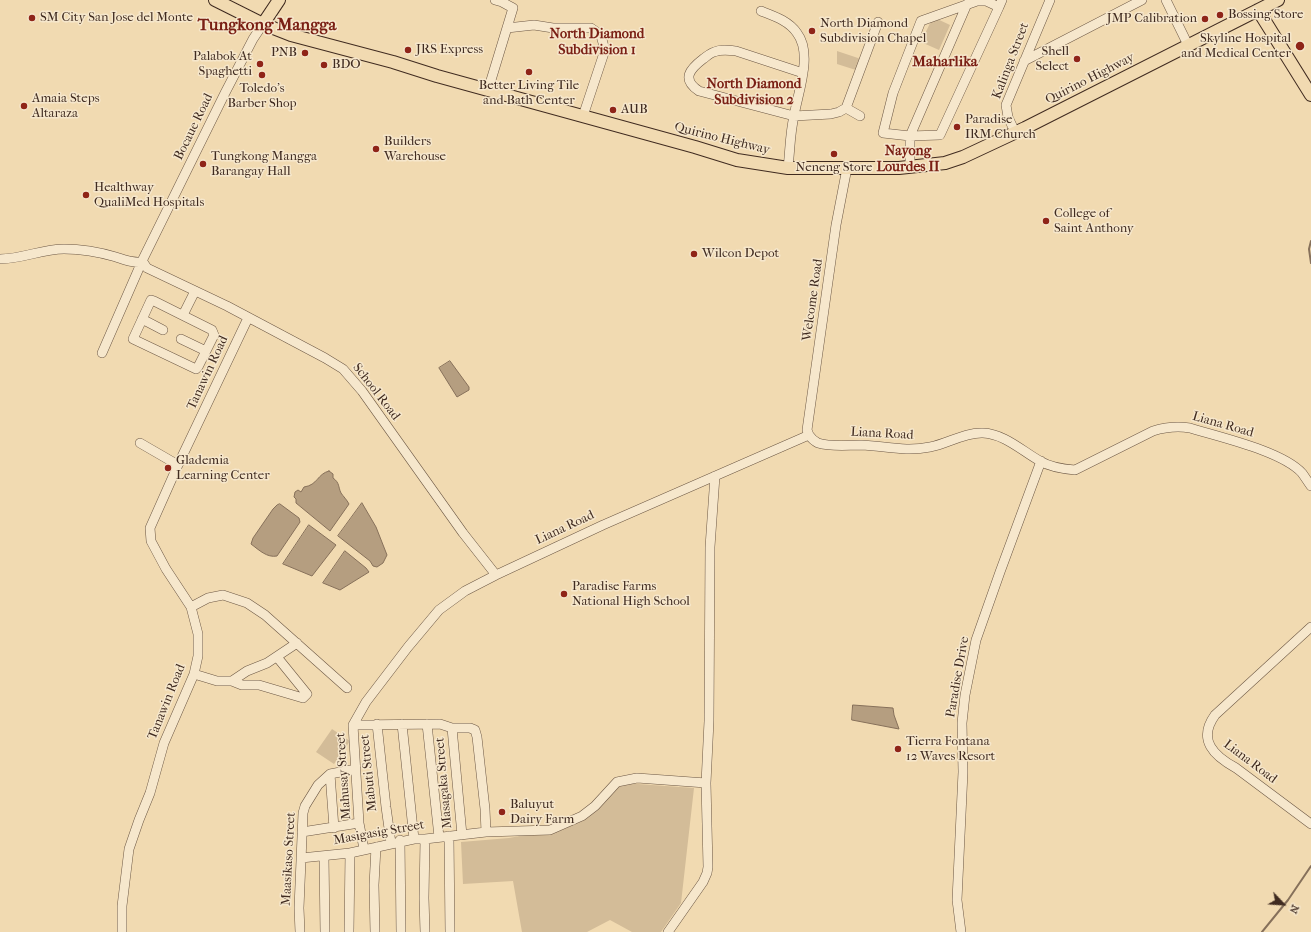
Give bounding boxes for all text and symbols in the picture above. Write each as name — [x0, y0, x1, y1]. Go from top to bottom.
place label: Bossing Store — [1228, 7, 1304, 23]
place label: SM City San Jose del Monte — [40, 10, 193, 26]
marker: Bossing Store — [1215, 10, 1225, 20]
place label: JMP Calibration — [1107, 11, 1197, 27]
marker: SM City San Jose del Monte — [27, 13, 37, 23]
marker: JMP Calibration — [1200, 14, 1210, 24]
district label: Tungkong Mangga — [198, 16, 336, 36]
place label: North Diamond Subdivision Chapel — [820, 16, 926, 47]
street label: Kalinga Street — [989, 21, 1033, 101]
marker: North Diamond Subdivision Chapel — [807, 26, 817, 36]
district label: North Diamond Subdivision 1 — [550, 27, 644, 60]
place label: Skyline Hospital and Medical Center — [1181, 31, 1291, 62]
marker: Skyline Hospital and Medical Center — [1294, 40, 1306, 52]
place label: JRS Express — [416, 42, 483, 58]
place label: Shell Select — [1036, 44, 1069, 75]
place label: PNB — [271, 45, 297, 61]
marker: JRS Express — [403, 45, 413, 55]
marker: PNB — [300, 48, 310, 58]
place label: Palabok At Spaghetti — [193, 49, 252, 80]
street label: Quirino Highway — [1043, 50, 1137, 108]
district label: Maharlika — [912, 53, 978, 71]
marker: Shell Select — [1072, 54, 1082, 64]
place label: BDO — [332, 57, 361, 73]
marker: Palabok At Spaghetti — [255, 59, 265, 69]
marker: BDO — [319, 60, 329, 70]
marker: Better Living Tile and Bath Center — [524, 67, 534, 77]
marker: Toledo's Barber Shop — [257, 70, 267, 80]
district label: North Diamond Subdivision 2 — [707, 77, 801, 110]
place label: Better Living Tile and Bath Center — [479, 78, 579, 109]
place label: Toledo's Barber Shop — [227, 81, 297, 112]
place label: Amaia Steps Altaraza — [32, 91, 100, 122]
street label: Bocaue Road — [171, 91, 217, 163]
marker: Amaia Steps Altaraza — [19, 101, 29, 111]
place label: AUB — [621, 102, 648, 118]
marker: AUB — [608, 105, 618, 115]
place label: Paradise IRM Church — [965, 112, 1036, 143]
street label: Quirino Highway — [673, 120, 771, 158]
marker: Paradise IRM Church — [952, 122, 962, 132]
place label: Builders Warehouse — [384, 134, 446, 165]
marker: Builders Warehouse — [371, 144, 381, 154]
district label: Nayong Lourdes II — [877, 144, 939, 176]
place label: Tungkong Mangga Barangay Hall — [211, 149, 317, 180]
marker: Neneng Store — [829, 149, 839, 159]
marker: Tungkong Mangga Barangay Hall — [198, 159, 208, 169]
place label: Neneng Store — [796, 160, 872, 176]
place label: Healthway QualiMed Hospitals — [94, 180, 204, 211]
marker: Healthway QualiMed Hospitals — [81, 190, 91, 200]
place label: College of Saint Anthony — [1054, 206, 1134, 237]
marker: College of Saint Anthony — [1041, 216, 1051, 226]
place label: Wilcon Depot — [702, 246, 779, 262]
marker: Wilcon Depot — [689, 249, 699, 259]
street label: Welcome Road — [800, 258, 826, 342]
street label: Tanawin Road — [184, 334, 232, 412]
street label: School Road — [349, 360, 403, 424]
street label: Liana Road — [1191, 409, 1255, 441]
street label: Liana Road — [850, 425, 914, 443]
place label: Glademia Learning Center — [176, 453, 270, 484]
marker: Glademia Learning Center — [163, 463, 173, 473]
street label: Liana Road — [533, 508, 597, 548]
place label: Paradise Farms National High School — [572, 579, 690, 610]
marker: Paradise Farms National High School — [559, 589, 569, 599]
street label: Paradise Drive — [943, 635, 973, 719]
street label: Tanawin Road — [145, 662, 189, 742]
street label: Mahusay Street — [333, 732, 355, 820]
street label: Mabuti Street — [357, 734, 381, 812]
place label: Tierra Fontana 12 Waves Resort — [906, 734, 995, 765]
street label: Masagaka Street — [432, 737, 456, 829]
street label: Liana Road — [1220, 737, 1280, 787]
marker: Tierra Fontana 12 Waves Resort — [893, 744, 903, 754]
place label: Baluyut Dairy Farm — [510, 797, 574, 828]
marker: Baluyut Dairy Farm — [497, 807, 507, 817]
street label: Maasikaso Street — [279, 812, 299, 906]
street label: Masigasig Street — [332, 817, 426, 849]
north arrow — [1263, 884, 1303, 924]
text: N — [1287, 903, 1302, 916]

